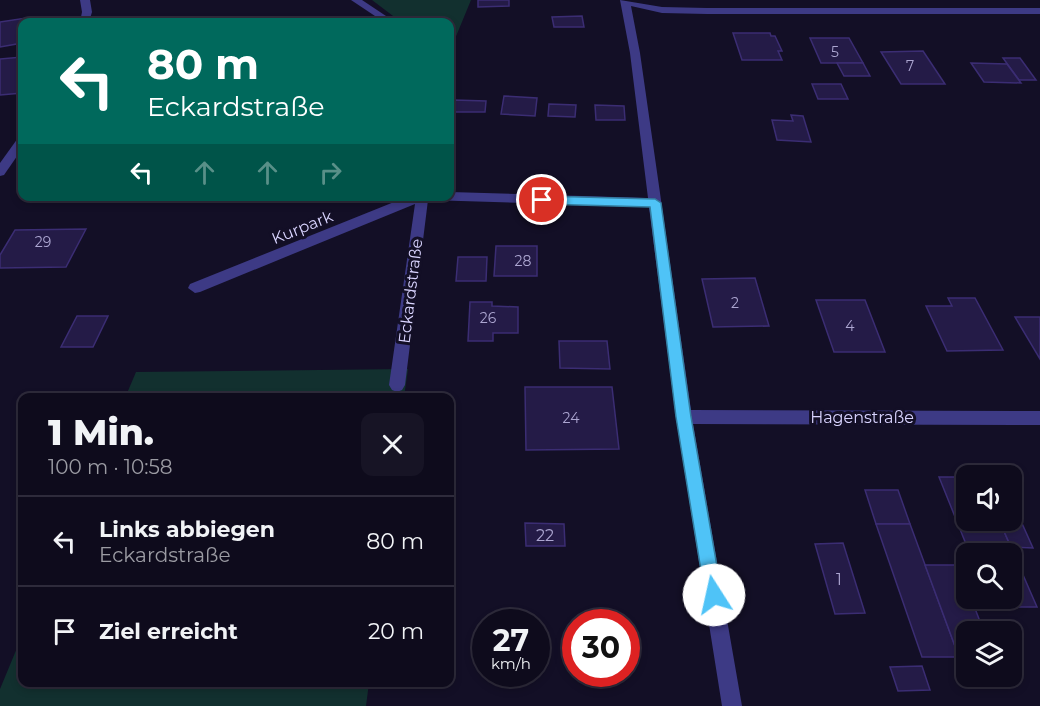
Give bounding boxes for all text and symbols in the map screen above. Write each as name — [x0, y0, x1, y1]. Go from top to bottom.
text: 80 m — [147, 38, 259, 90]
icon: left — [48, 42, 126, 120]
house number: 5 — [831, 43, 839, 61]
house number: 7 — [906, 57, 914, 75]
text: Eckardstraße — [147, 90, 325, 123]
icon: left — [125, 156, 158, 189]
icon: ahead — [188, 156, 221, 189]
icon: ahead — [251, 156, 284, 189]
icon: right — [314, 156, 347, 189]
pin — [516, 174, 567, 225]
icon: arrive — [525, 183, 558, 216]
street label: Kurpark — [269, 206, 336, 248]
house number: 29 — [35, 233, 51, 251]
street label: Eckardstraße — [395, 238, 426, 344]
house number: 28 — [515, 252, 532, 270]
house number: 2 — [731, 294, 739, 312]
house number: 26 — [480, 309, 497, 327]
house number: 4 — [845, 317, 855, 335]
street label: Hagenstraße — [810, 408, 914, 427]
house number: 24 — [563, 409, 580, 427]
text: 1 Min. — [48, 410, 154, 454]
button: close — [361, 413, 424, 476]
text: 100 m · 10:58 — [48, 455, 172, 479]
map controls — [956, 465, 1022, 687]
button: sound — [956, 465, 1022, 531]
text: Links abbiegen — [99, 516, 275, 543]
icon: left — [48, 525, 81, 558]
house number: 22 — [536, 526, 554, 545]
text: 80 m — [366, 528, 424, 555]
text: Eckardstraße — [99, 543, 231, 567]
button: search — [956, 543, 1022, 609]
position arrow — [682, 563, 746, 627]
house number: 1 — [836, 570, 842, 589]
speed limit sign: 30 — [562, 609, 640, 687]
icon: arrive — [48, 615, 81, 648]
text: Ziel erreicht — [99, 618, 238, 645]
text: 20 m — [368, 618, 424, 645]
button: layers — [956, 621, 1022, 687]
text: 27 — [493, 622, 529, 659]
text: km/h — [491, 654, 531, 673]

